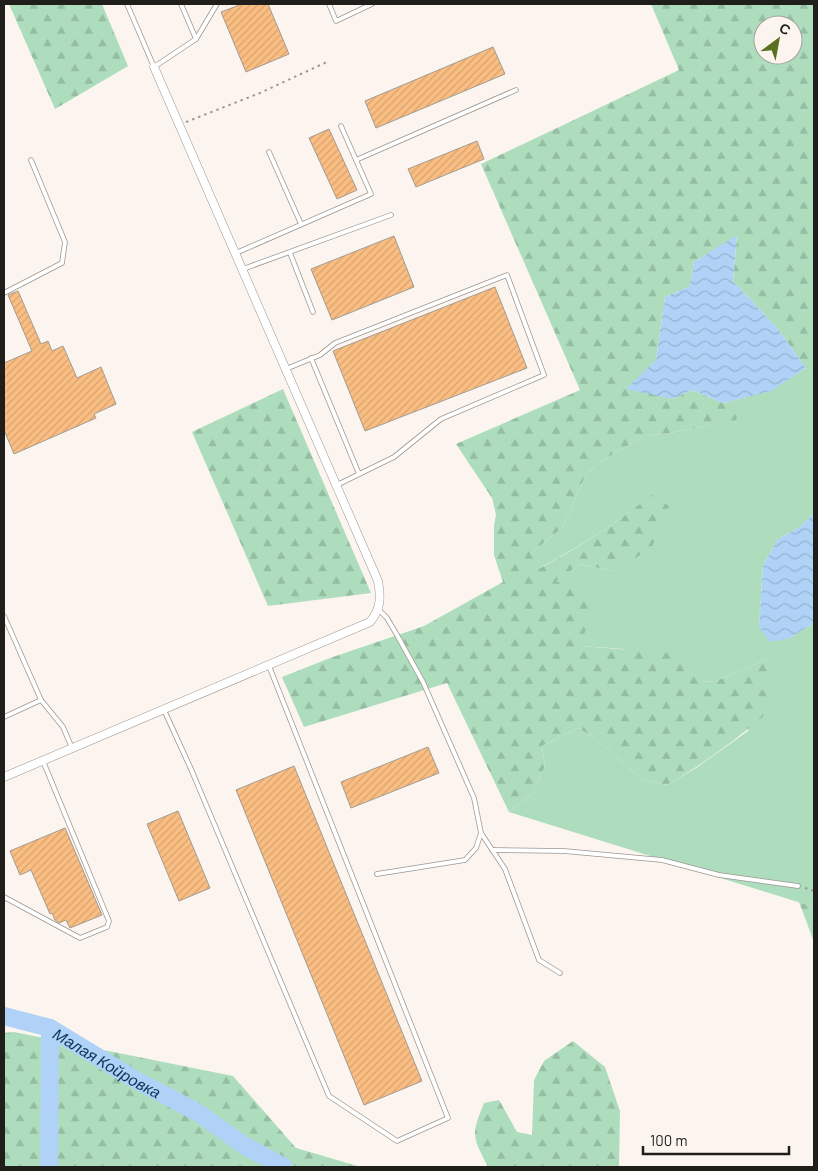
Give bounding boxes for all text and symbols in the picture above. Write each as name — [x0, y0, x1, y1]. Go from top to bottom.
north arrow — [753, 15, 803, 65]
text: С — [776, 19, 794, 38]
water label: Малая Койровка — [50, 1023, 165, 1101]
scale bar — [643, 1124, 789, 1156]
text: 100 m — [650, 1131, 688, 1149]

